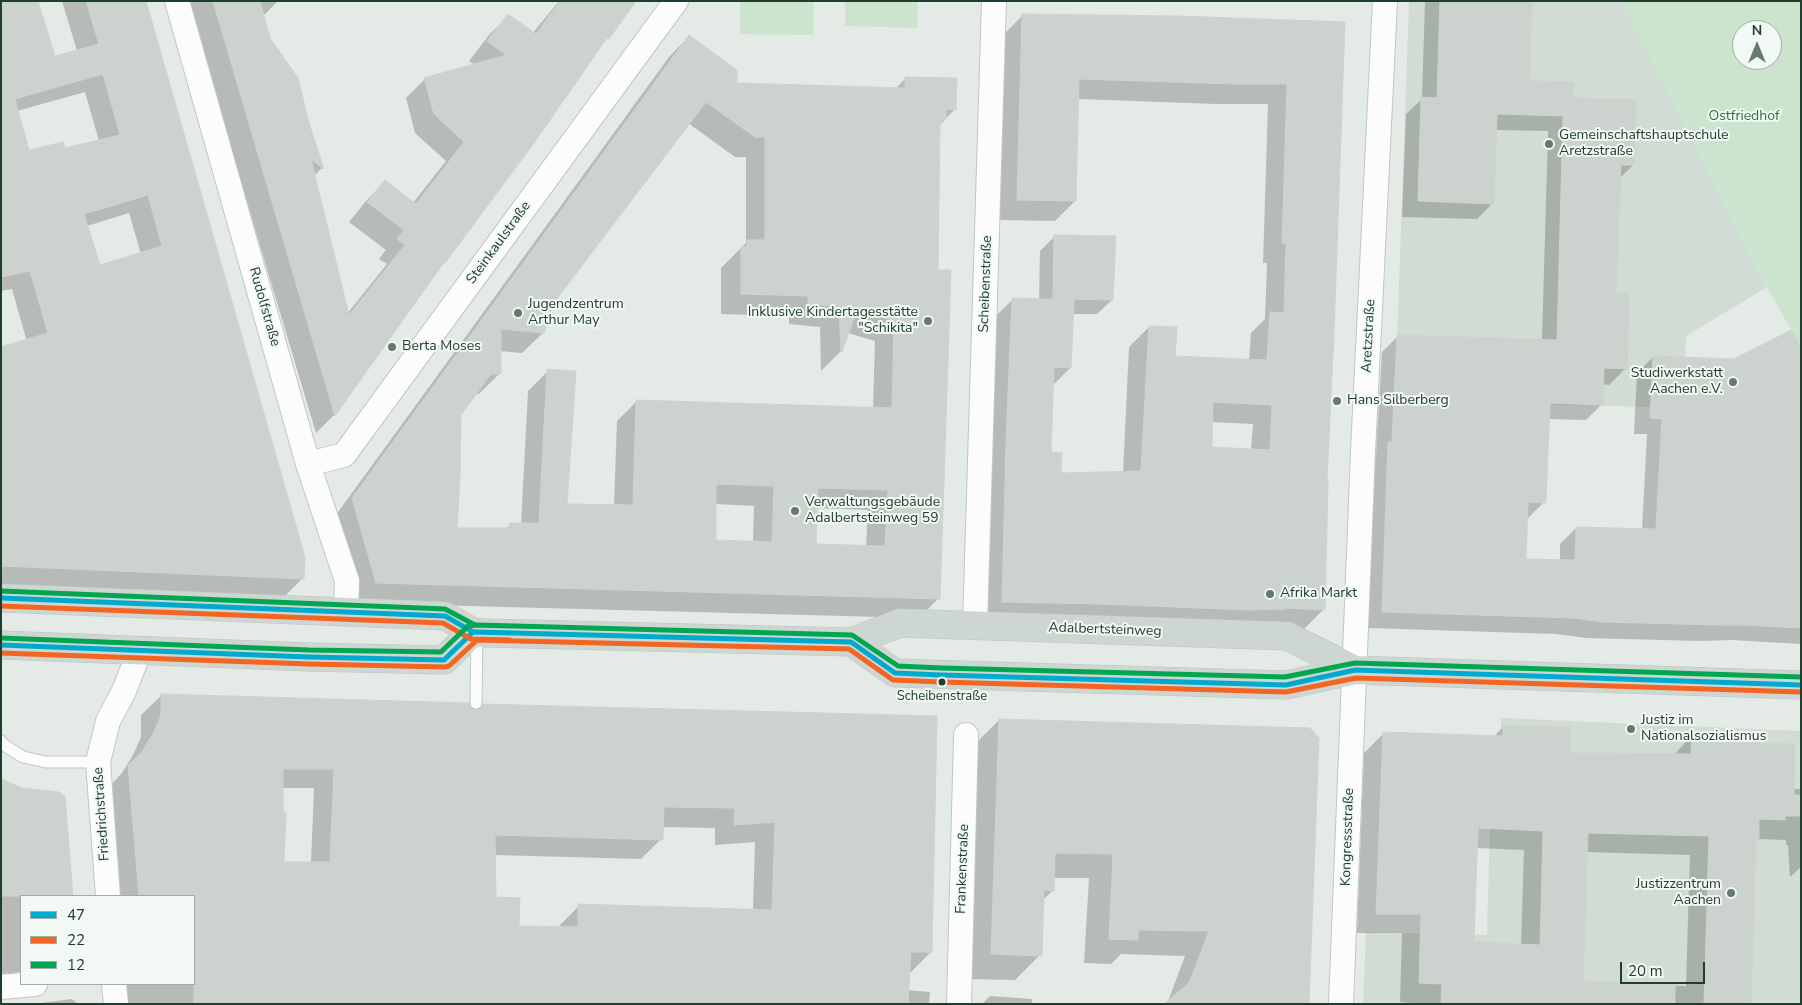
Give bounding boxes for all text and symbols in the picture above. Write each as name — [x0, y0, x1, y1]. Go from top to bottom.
north arrow — [1732, 20, 1782, 70]
text: N — [1752, 21, 1762, 40]
park label: Ostfriedhof — [1708, 109, 1780, 125]
place label: Gemeinschaftshauptschule Aretzstraße — [1559, 128, 1729, 160]
marker: Gemeinschaftshauptschule Aretzstraße — [1543, 138, 1555, 150]
street label: Steinkaulstraße — [463, 198, 535, 288]
street label: Scheibenstraße — [976, 235, 996, 333]
street label: Rudolfstraße — [245, 265, 283, 349]
place label: Jugendzentrum Arthur May — [528, 297, 624, 330]
street label: Aretzstraße — [1359, 299, 1379, 373]
place label: Inklusive Kindertagesstätte "Schikita" — [748, 305, 918, 338]
marker: Jugendzentrum Arthur May — [512, 307, 524, 319]
marker: Inklusive Kindertagesstätte "Schikita" — [922, 315, 934, 327]
place label: Berta Moses — [402, 339, 481, 355]
marker: Berta Moses — [386, 341, 398, 353]
place label: Studiwerkstatt Aachen e.V. — [1631, 366, 1723, 398]
marker: Studiwerkstatt Aachen e.V. — [1727, 376, 1739, 388]
place label: Hans Silberberg — [1347, 393, 1449, 409]
marker: Hans Silberberg — [1331, 395, 1343, 407]
place label: Verwaltungsgebäude Adalbertsteinweg 59 — [805, 495, 940, 528]
marker: Verwaltungsgebäude Adalbertsteinweg 59 — [789, 505, 801, 517]
place label: Afrika Markt — [1280, 586, 1357, 602]
marker: Afrika Markt — [1264, 588, 1276, 600]
street label: Adalbertsteinweg — [1048, 620, 1162, 640]
marker: Scheibenstraße — [937, 677, 947, 687]
place label: Scheibenstraße — [897, 689, 987, 705]
place label: Justiz im Nationalsozialismus — [1641, 713, 1766, 746]
marker: Justiz im Nationalsozialismus — [1625, 723, 1637, 735]
street label: Friedrichstraße — [90, 766, 114, 862]
street label: Kongressstraße — [1338, 788, 1358, 886]
street label: Frankenstraße — [953, 824, 973, 914]
place label: Justizzentrum Aachen — [1636, 877, 1721, 910]
marker: Justizzentrum Aachen — [1725, 887, 1737, 899]
legend — [20, 895, 195, 985]
text: 47 — [67, 905, 85, 925]
text: 22 — [67, 930, 85, 950]
scale bar — [1622, 952, 1707, 984]
text: 12 — [67, 955, 85, 975]
text: 20 m — [1628, 961, 1663, 981]

